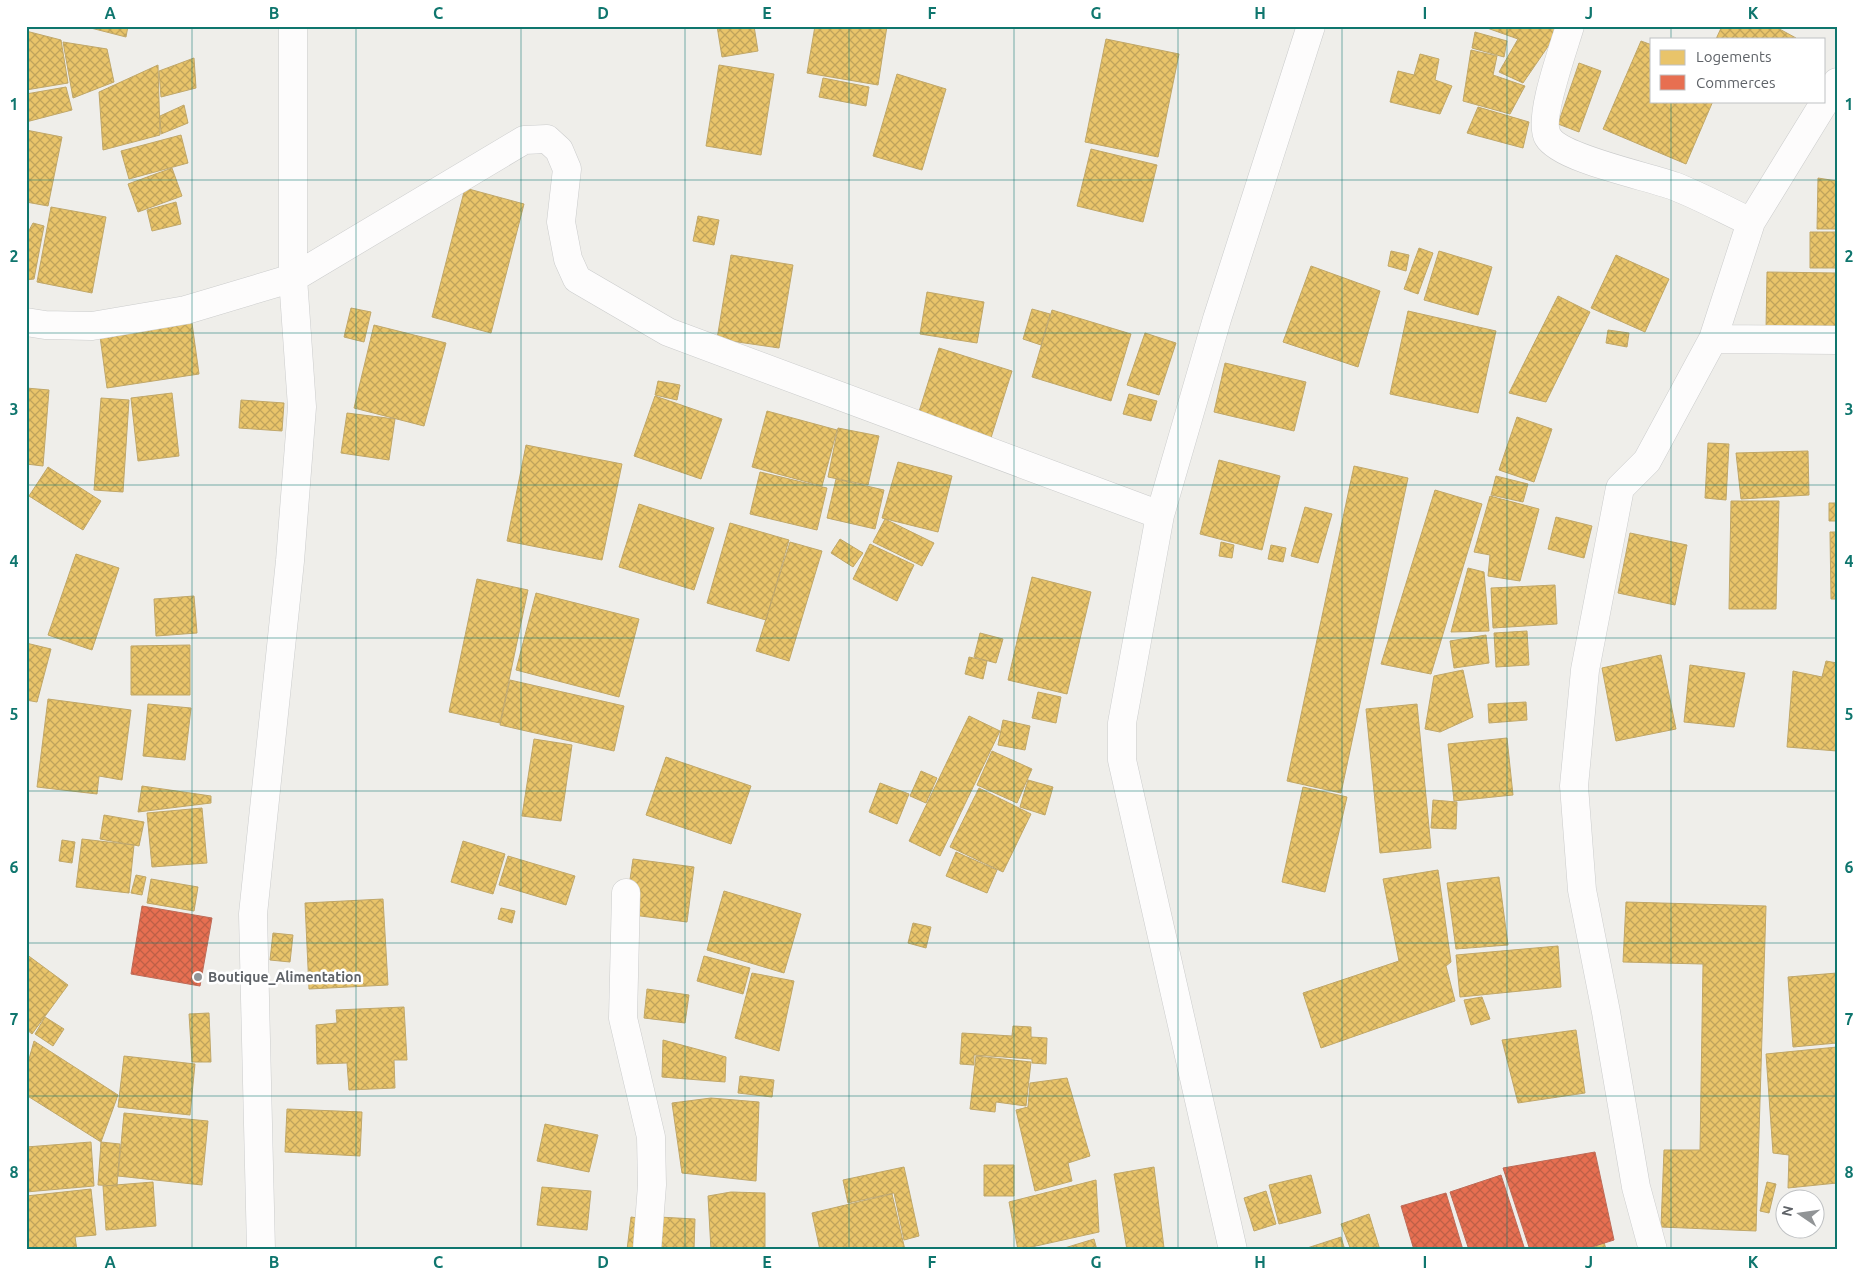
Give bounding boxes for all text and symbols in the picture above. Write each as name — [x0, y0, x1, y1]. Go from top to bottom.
text: A — [104, 4, 116, 22]
text: B — [269, 4, 279, 22]
text: C — [433, 4, 443, 22]
text: D — [597, 4, 609, 22]
text: E — [762, 4, 772, 22]
text: F — [928, 4, 937, 22]
text: G — [1090, 4, 1102, 22]
text: H — [1254, 4, 1266, 22]
text: I — [1423, 4, 1427, 22]
text: J — [1585, 4, 1593, 22]
text: K — [1748, 4, 1759, 22]
legend — [1650, 38, 1826, 102]
text: Logements — [1696, 48, 1772, 65]
text: Commerces — [1696, 74, 1776, 91]
text: 1 — [9, 95, 19, 113]
text: 1 — [1844, 95, 1854, 113]
text: 2 — [9, 247, 19, 265]
text: 2 — [1844, 247, 1854, 265]
text: 3 — [9, 400, 19, 418]
text: 3 — [1844, 400, 1854, 418]
text: 4 — [9, 552, 19, 570]
text: 4 — [1844, 552, 1854, 570]
text: 5 — [9, 705, 19, 723]
text: 5 — [1844, 705, 1854, 723]
text: 6 — [9, 858, 19, 876]
text: 6 — [1844, 858, 1854, 876]
place label: Boutique_Alimentation — [208, 969, 362, 985]
marker: Boutique_Alimentation — [192, 971, 204, 983]
text: 7 — [9, 1010, 19, 1028]
text: 7 — [1844, 1010, 1854, 1028]
text: 8 — [9, 1163, 19, 1181]
text: 8 — [1844, 1163, 1854, 1181]
north arrow — [1776, 1188, 1826, 1238]
text: N — [1778, 1204, 1796, 1218]
text: A — [104, 1253, 116, 1271]
text: B — [269, 1253, 279, 1271]
text: C — [433, 1253, 443, 1271]
text: D — [597, 1253, 609, 1271]
text: E — [762, 1253, 772, 1271]
text: F — [928, 1253, 937, 1271]
text: G — [1090, 1253, 1102, 1271]
text: H — [1254, 1253, 1266, 1271]
text: I — [1423, 1253, 1427, 1271]
text: J — [1585, 1253, 1593, 1271]
text: K — [1748, 1253, 1759, 1271]

